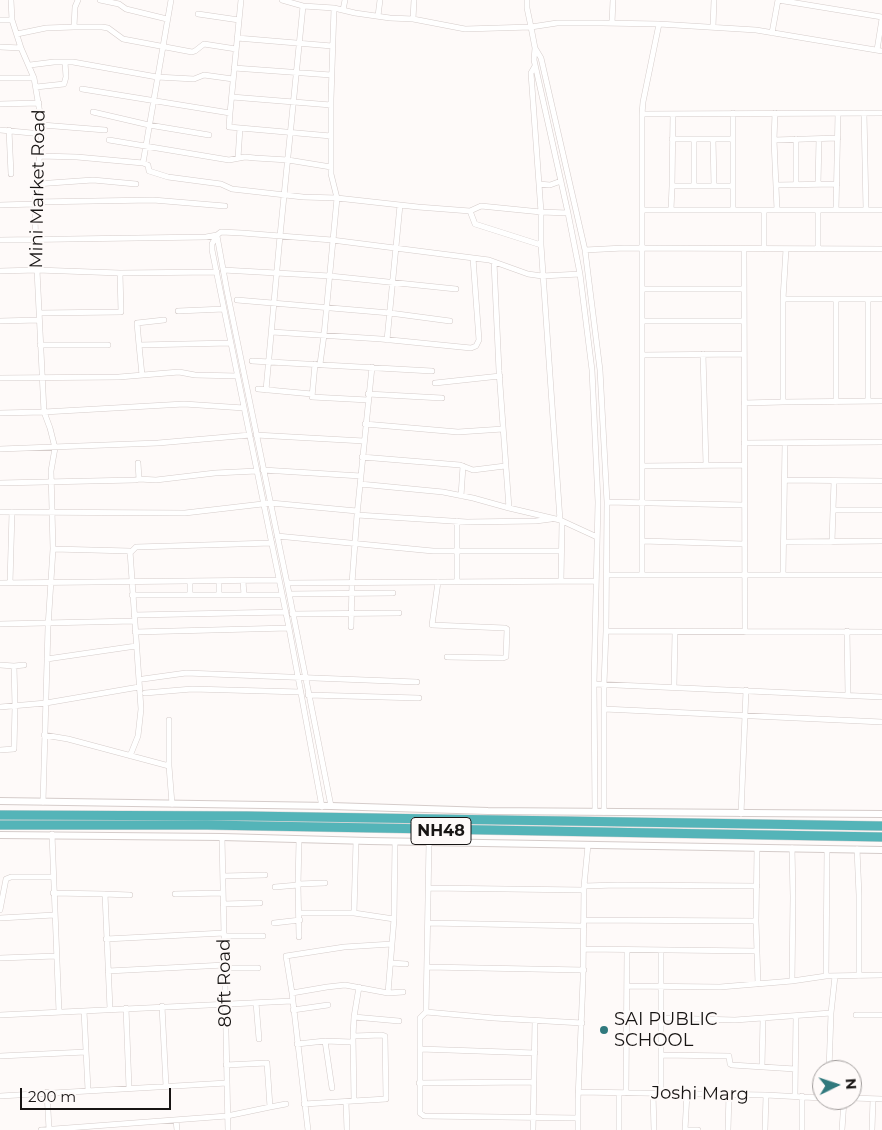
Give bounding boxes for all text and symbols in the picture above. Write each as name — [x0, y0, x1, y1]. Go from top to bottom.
street label: Mini Market Road — [26, 109, 50, 269]
road number: NH48 — [411, 818, 471, 844]
street label: 80ft Road — [213, 939, 237, 1027]
place label: SAI PUBLIC SCHOOL — [614, 1009, 718, 1052]
marker: SAI PUBLIC SCHOOL — [598, 1024, 610, 1036]
north arrow — [812, 1060, 862, 1110]
scale bar — [22, 1078, 174, 1110]
text: N — [842, 1078, 860, 1090]
street label: Joshi Marg — [651, 1082, 749, 1106]
text: 200 m — [28, 1087, 76, 1106]

